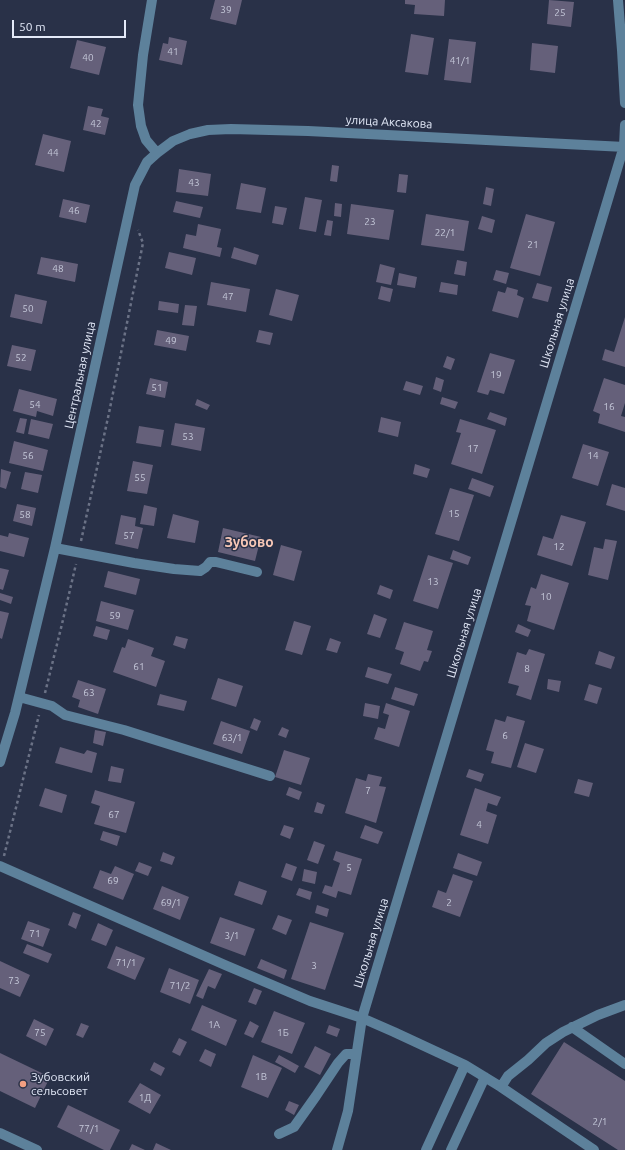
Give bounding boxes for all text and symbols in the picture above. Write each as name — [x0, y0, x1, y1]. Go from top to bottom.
house number: 39 — [220, 4, 232, 16]
house number: 25 — [554, 7, 566, 19]
scale bar — [14, 12, 128, 38]
text: 50 m — [19, 20, 46, 33]
house number: 41 — [167, 46, 179, 58]
house number: 40 — [82, 52, 94, 64]
house number: 41/1 — [450, 55, 470, 67]
street label: улица Аксакова — [345, 113, 433, 131]
house number: 42 — [90, 118, 102, 130]
house number: 44 — [47, 147, 59, 159]
house number: 43 — [188, 177, 200, 189]
house number: 46 — [68, 205, 80, 217]
house number: 23 — [364, 216, 376, 228]
house number: 22/1 — [435, 227, 455, 239]
house number: 21 — [527, 239, 539, 251]
house number: 48 — [52, 263, 64, 275]
street label: Школьная улица — [537, 276, 577, 370]
house number: 47 — [222, 291, 234, 303]
house number: 50 — [22, 303, 34, 315]
street label: Центральная улица — [62, 320, 98, 430]
house number: 49 — [165, 335, 177, 347]
house number: 52 — [15, 352, 27, 364]
house number: 19 — [490, 369, 502, 381]
house number: 51 — [151, 382, 163, 394]
house number: 54 — [29, 399, 41, 411]
house number: 16 — [603, 401, 615, 413]
house number: 53 — [182, 431, 194, 443]
house number: 17 — [467, 443, 479, 455]
house number: 56 — [22, 450, 34, 462]
house number: 14 — [587, 450, 599, 462]
house number: 55 — [134, 472, 146, 484]
house number: 15 — [448, 508, 460, 520]
house number: 58 — [19, 509, 31, 521]
house number: 57 — [123, 530, 135, 542]
district label: Зубово — [224, 534, 274, 550]
house number: 12 — [553, 541, 565, 553]
house number: 13 — [427, 576, 439, 588]
street label: Школьная улица — [444, 586, 484, 680]
house number: 10 — [540, 591, 552, 603]
house number: 59 — [109, 610, 121, 622]
house number: 61 — [133, 661, 145, 673]
house number: 8 — [524, 663, 530, 675]
house number: 63 — [83, 687, 95, 699]
house number: 6 — [502, 730, 508, 742]
house number: 63/1 — [222, 732, 242, 744]
house number: 7 — [365, 785, 371, 797]
house number: 67 — [108, 809, 120, 821]
house number: 4 — [476, 819, 482, 831]
house number: 5 — [346, 862, 352, 874]
house number: 69 — [107, 875, 119, 887]
street label: Школьная улица — [351, 896, 391, 990]
house number: 69/1 — [161, 897, 181, 909]
house number: 2 — [446, 897, 452, 909]
house number: 71 — [29, 928, 41, 940]
house number: 3/1 — [225, 930, 239, 942]
house number: 71/1 — [116, 957, 136, 969]
house number: 3 — [311, 960, 317, 972]
house number: 73 — [8, 975, 20, 987]
house number: 71/2 — [170, 980, 190, 992]
house number: 1А — [208, 1019, 220, 1031]
house number: 75 — [34, 1027, 46, 1039]
house number: 1Б — [277, 1027, 289, 1039]
place label: Зубовский сельсовет — [31, 1070, 90, 1098]
house number: 1В — [255, 1071, 267, 1083]
marker: Зубовский сельсовет — [18, 1079, 28, 1089]
house number: 1Д — [139, 1092, 151, 1104]
house number: 2/1 — [593, 1116, 607, 1128]
house number: 77/1 — [79, 1123, 99, 1135]

